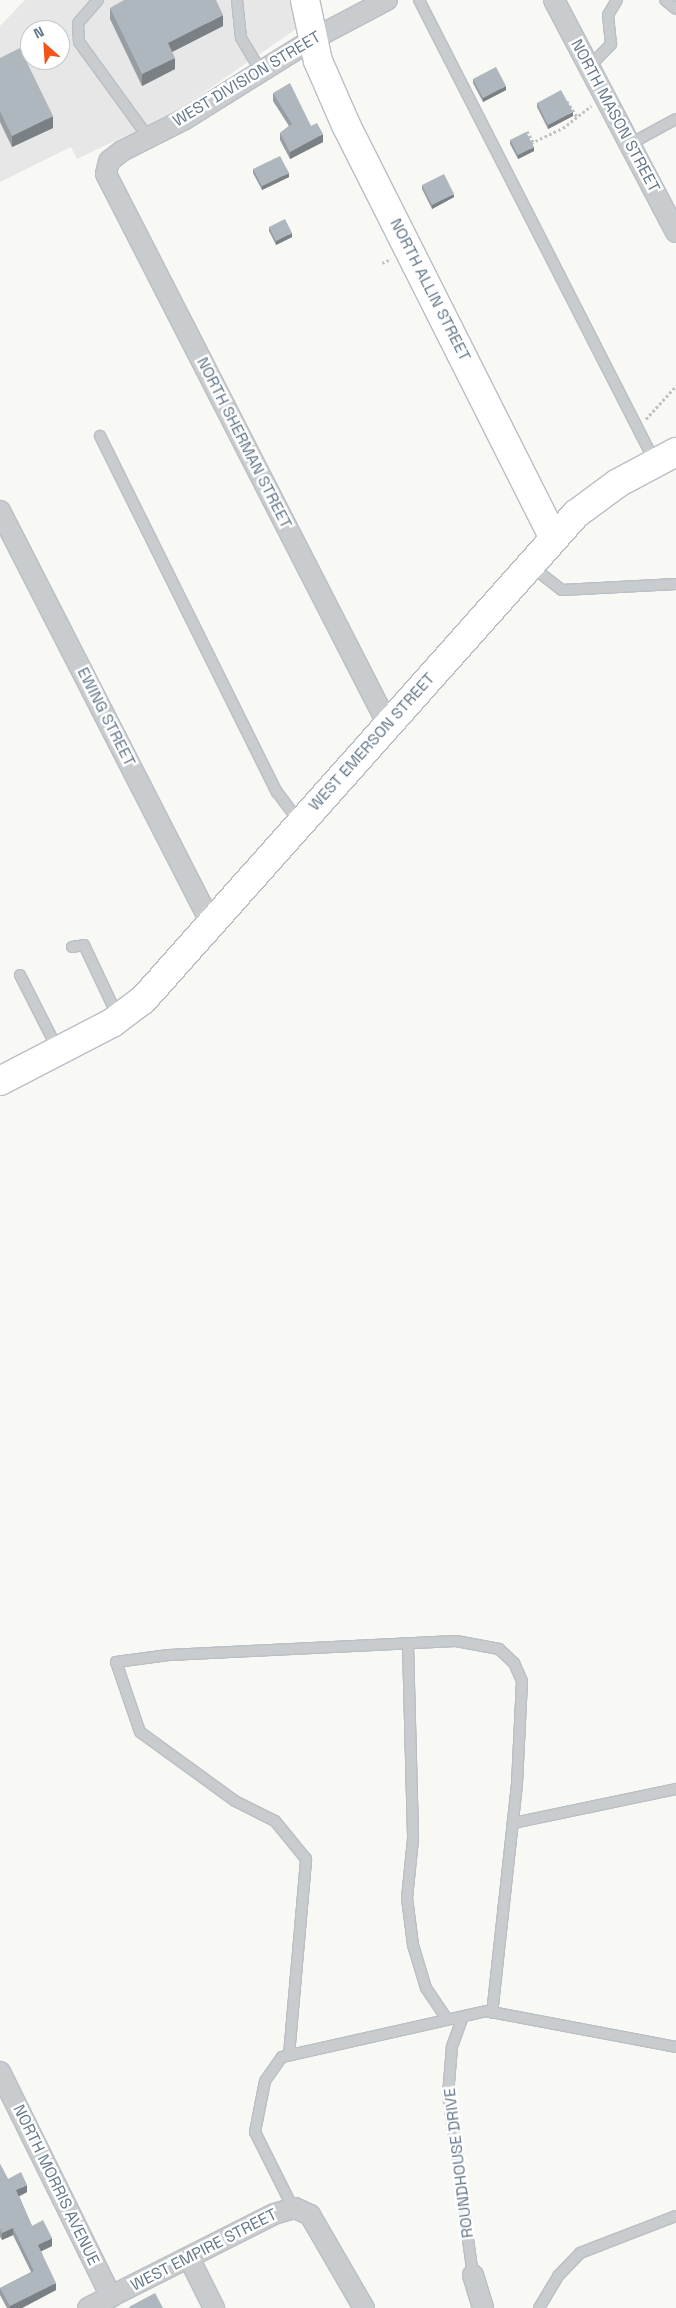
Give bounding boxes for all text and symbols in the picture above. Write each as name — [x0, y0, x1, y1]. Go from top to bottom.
north arrow — [20, 20, 70, 70]
text: N — [31, 22, 47, 43]
street label: WEST DIVISION STREET — [169, 27, 325, 131]
street label: NORTH MASON STREET — [566, 36, 664, 196]
street label: NORTH ALLIN STREET — [386, 215, 474, 365]
street label: NORTH SHERMAN STREET — [192, 354, 296, 532]
street label: EWING STREET — [73, 664, 139, 770]
street label: WEST EMERSON STREET — [305, 669, 439, 815]
street label: ROUNDHOUSE DRIVE — [440, 2087, 478, 2239]
street label: NORTH MORRIS AVENUE — [9, 2102, 103, 2268]
street label: WEST EMPIRE STREET — [128, 2205, 280, 2295]

